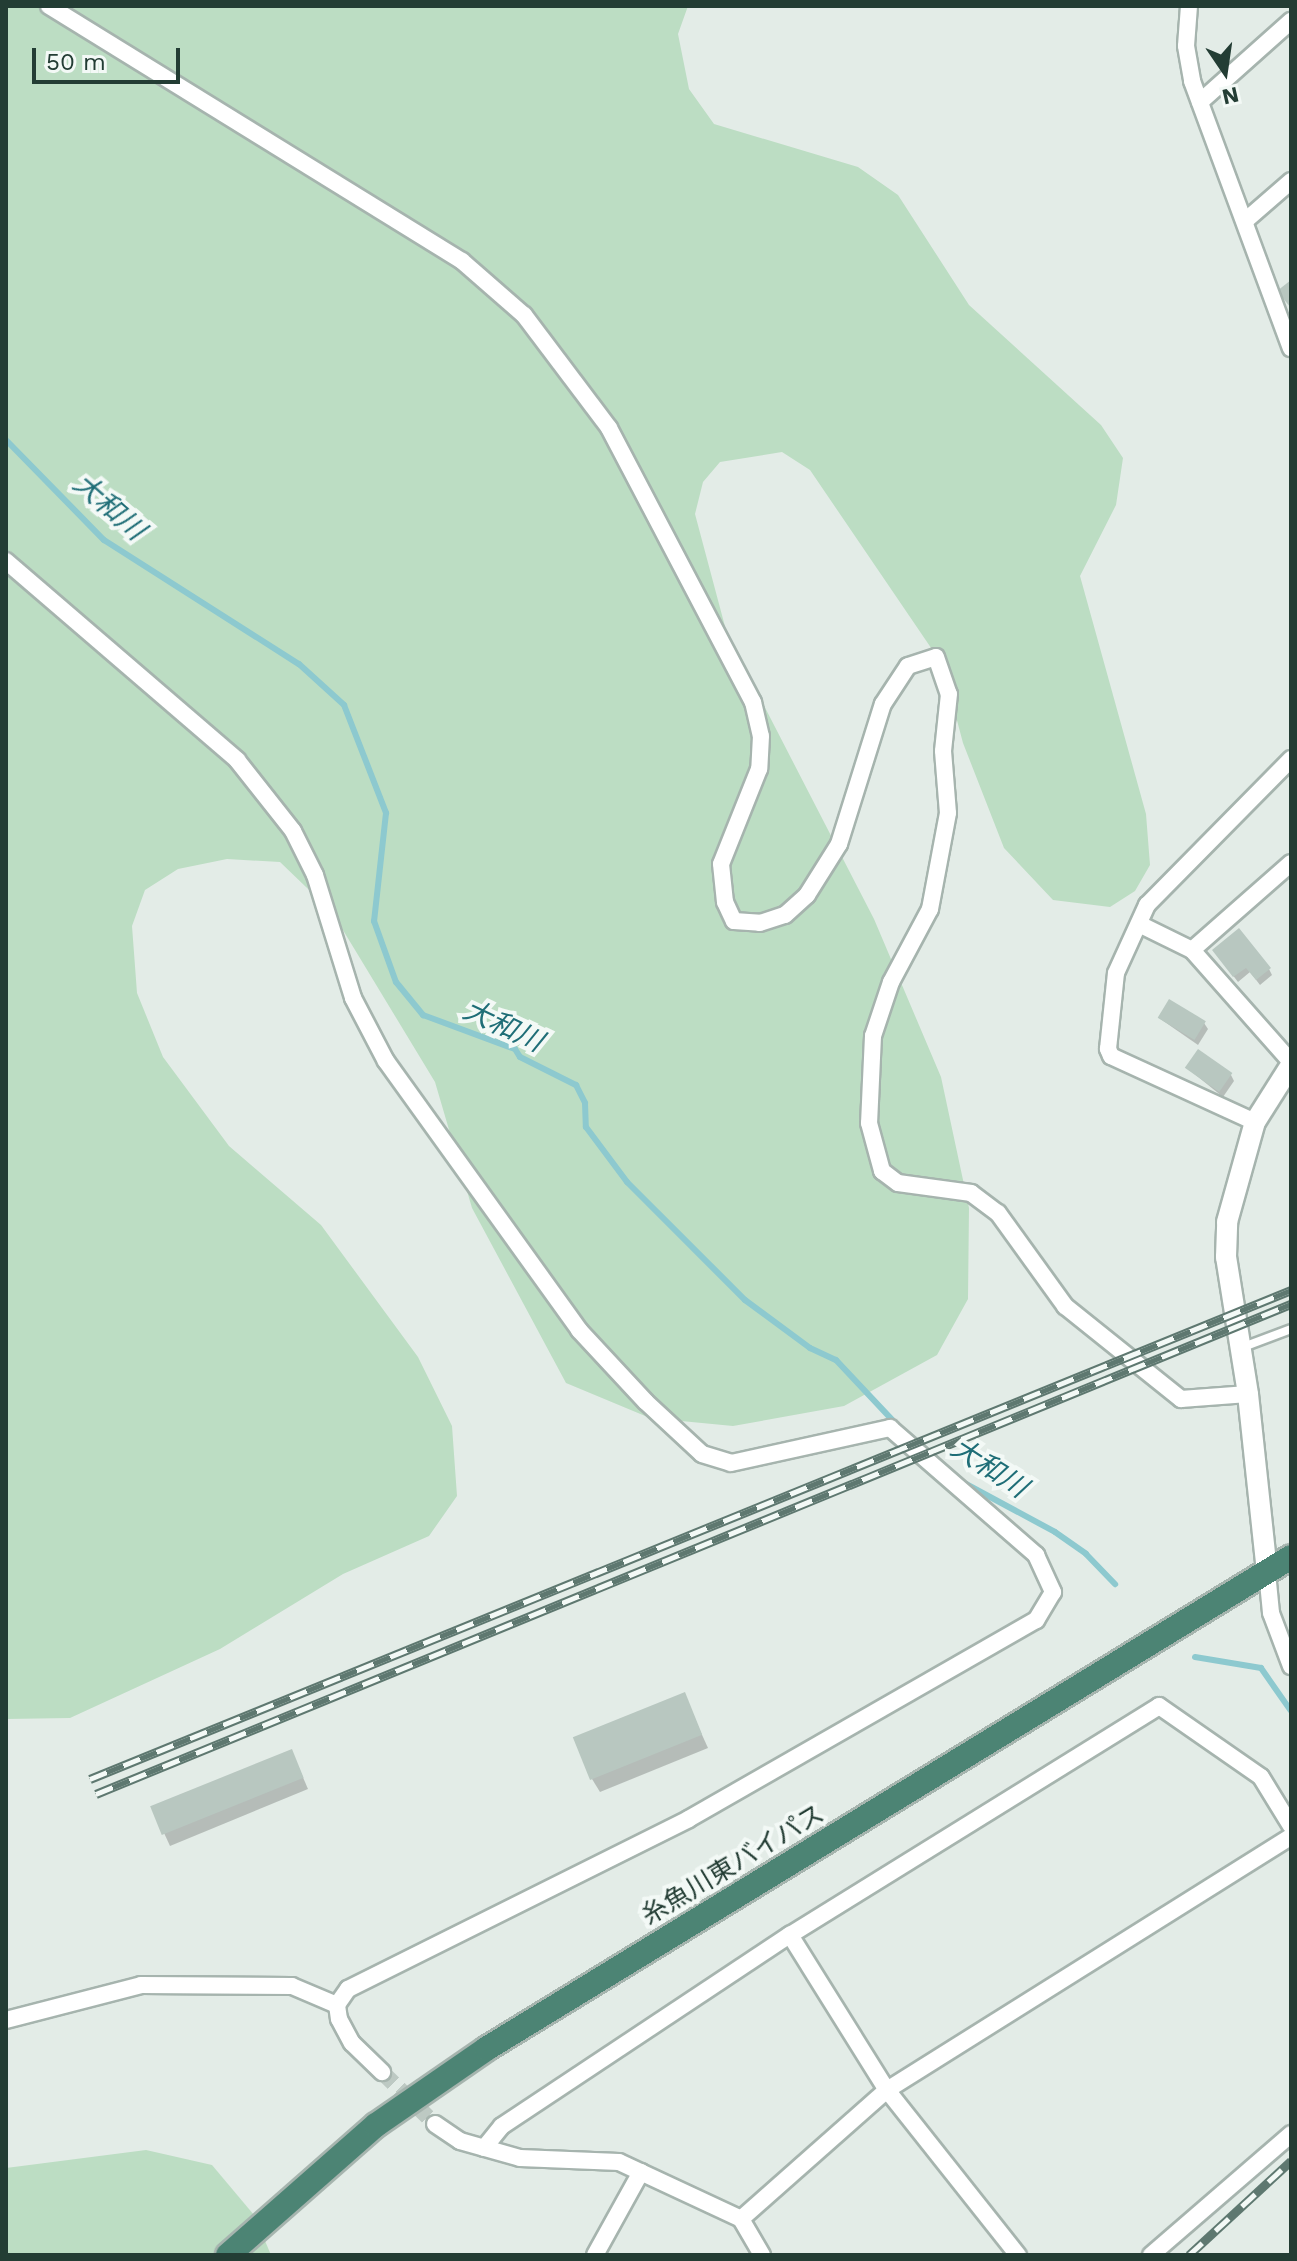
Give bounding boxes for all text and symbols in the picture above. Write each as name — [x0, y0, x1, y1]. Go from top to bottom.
scale bar — [36, 32, 184, 82]
north arrow — [1185, 32, 1265, 112]
text: 50 m — [46, 48, 106, 76]
text: N — [1220, 82, 1241, 110]
water label: 大和川 — [66, 467, 152, 547]
water label: 大和川 — [458, 993, 548, 1059]
water label: 大和川 — [945, 1431, 1033, 1505]
street label: 糸魚川東バイパス — [636, 1798, 830, 1932]

